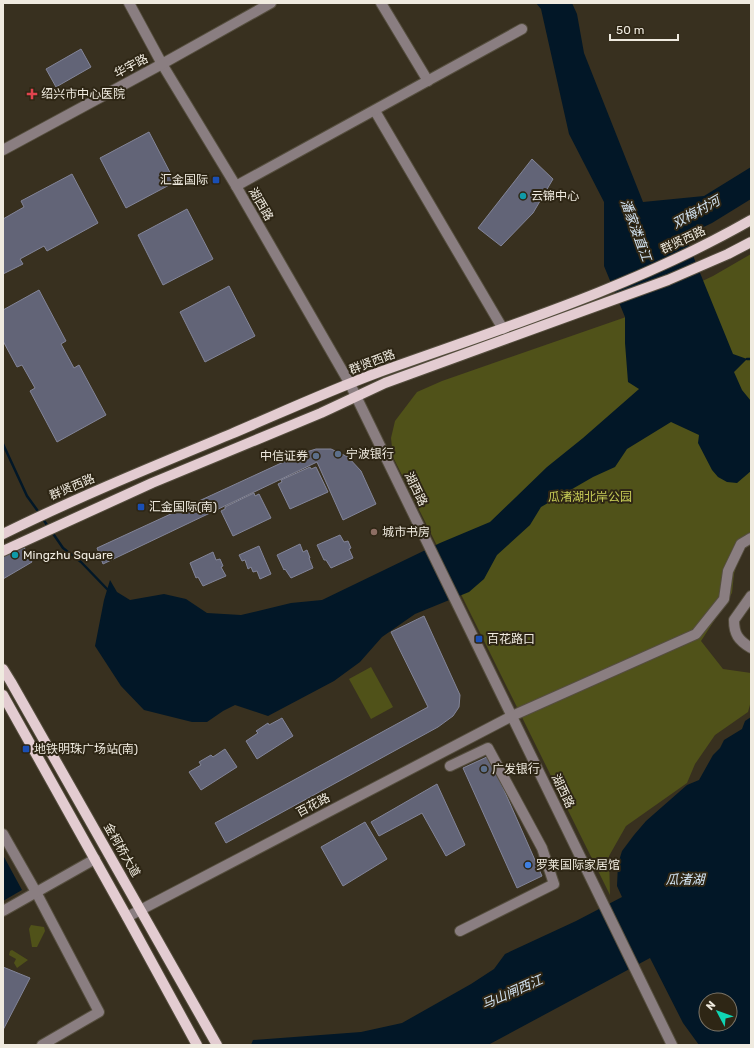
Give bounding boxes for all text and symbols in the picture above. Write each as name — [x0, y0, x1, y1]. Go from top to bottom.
scale bar — [610, 16, 678, 42]
text: 50 m — [616, 23, 644, 37]
street label: 华宇路 — [112, 51, 150, 81]
place label: 绍兴市中心医院 — [41, 87, 125, 101]
marker: 绍兴市中心医院 — [26, 88, 38, 100]
place label: 汇金国际 — [160, 173, 208, 187]
marker: 汇金国际 — [211, 175, 221, 185]
street label: 湖西路 — [246, 185, 276, 223]
place label: 云锦中心 — [531, 189, 579, 203]
marker: 云锦中心 — [518, 191, 528, 201]
water label: 双梅村河 — [670, 191, 725, 231]
water label: 潘家溇直江 — [618, 197, 655, 265]
street label: 群贤西路 — [658, 224, 708, 256]
street label: 群贤西路 — [347, 347, 397, 377]
place label: 宁波银行 — [346, 447, 394, 461]
place label: 中信证券 — [260, 449, 308, 463]
marker: 宁波银行 — [333, 449, 343, 459]
marker: 中信证券 — [311, 451, 321, 461]
street label: 湖西路 — [402, 470, 430, 508]
street label: 群贤西路 — [47, 471, 97, 503]
park label: 瓜渚湖北岸公园 — [548, 490, 632, 504]
place label: 汇金国际(南) — [149, 500, 217, 514]
marker: 汇金国际(南) — [136, 502, 146, 512]
place label: 城市书房 — [382, 525, 430, 539]
marker: 城市书房 — [369, 527, 379, 537]
place label: Mingzhu Square — [23, 548, 113, 562]
marker: Mingzhu Square — [10, 550, 20, 560]
place label: 百花路口 — [487, 632, 535, 646]
marker: 百花路口 — [474, 634, 484, 644]
place label: 地铁明珠广场站(南) — [34, 742, 138, 756]
marker: 地铁明珠广场站(南) — [21, 744, 31, 754]
place label: 广发银行 — [492, 762, 540, 776]
marker: 广发银行 — [479, 764, 489, 774]
street label: 湖西路 — [549, 772, 577, 810]
street label: 百花路 — [294, 790, 332, 820]
street label: 金柯桥大道 — [101, 821, 143, 879]
place label: 罗莱国际家居馆 — [536, 858, 620, 872]
marker: 罗莱国际家居馆 — [523, 860, 533, 870]
water label: 瓜渚湖 — [665, 872, 706, 887]
water label: 马山闸西江 — [479, 971, 547, 1012]
north arrow — [698, 992, 738, 1032]
text: N — [703, 998, 718, 1013]

